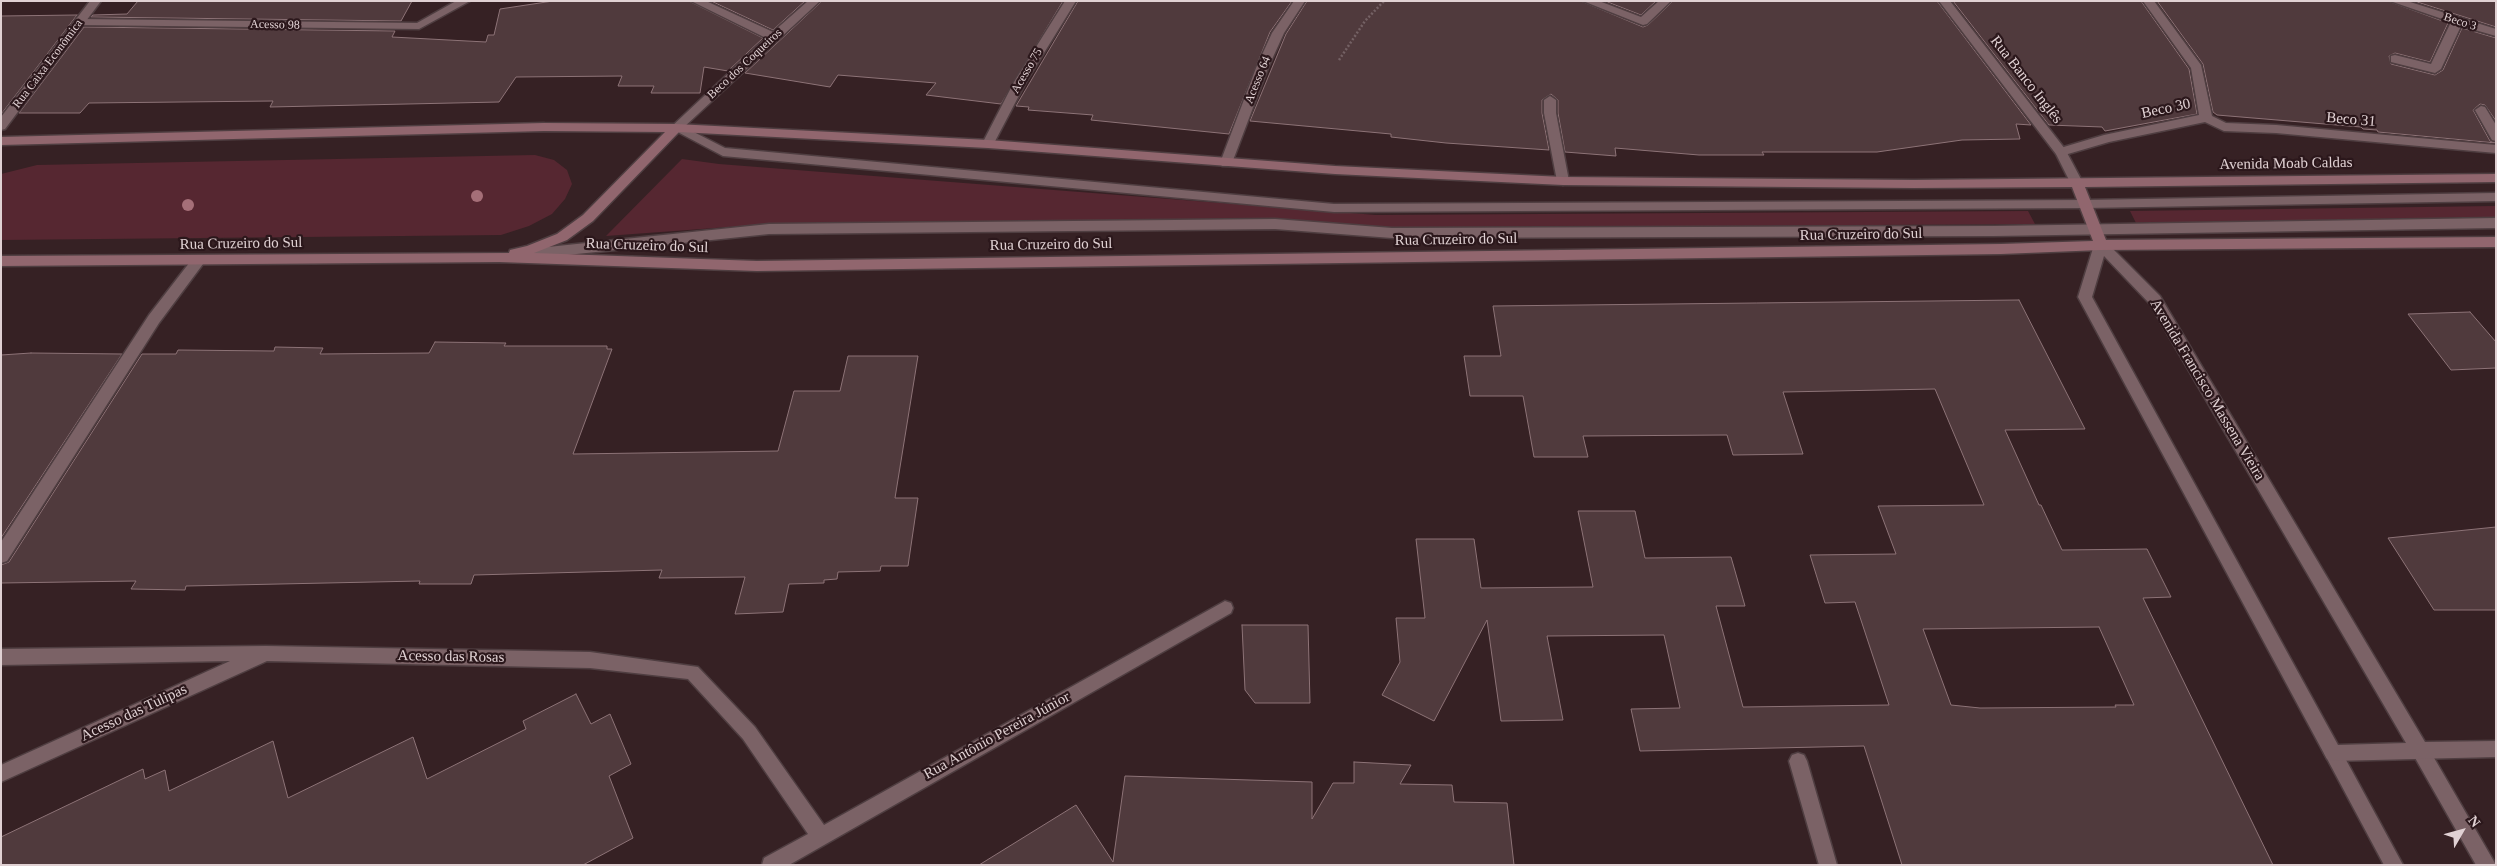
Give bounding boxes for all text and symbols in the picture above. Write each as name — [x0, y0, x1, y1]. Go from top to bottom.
street label: Beco 3 — [2442, 10, 2478, 34]
street label: Rua Caixa Econômica — [10, 17, 86, 111]
street label: Acesso 98 — [250, 17, 300, 33]
street label: Beco dos Coqueiros — [705, 26, 785, 102]
street label: Rua Banco Inglês — [1986, 32, 2066, 128]
street label: Acesso 75 — [1008, 46, 1046, 96]
street label: Acesso 64 — [1242, 54, 1274, 106]
street label: Beco 30 — [2140, 95, 2192, 123]
street label: Beco 31 — [2326, 109, 2376, 131]
street label: Avenida Moab Caldas — [2219, 154, 2353, 174]
street label: Rua Cruzeiro do Sul — [1799, 225, 1923, 245]
street label: Rua Cruzeiro do Sul — [1394, 230, 1518, 250]
street label: Rua Cruzeiro do Sul — [179, 234, 303, 254]
street label: Rua Cruzeiro do Sul — [585, 235, 709, 257]
street label: Rua Cruzeiro do Sul — [989, 235, 1113, 255]
street label: Avenida Francisco Massena Vieira — [2146, 296, 2268, 484]
street label: Acesso das Rosas — [398, 647, 504, 667]
street label: Acesso das Tulipas — [78, 680, 190, 746]
street label: Rua Antônio Pereira Júnior — [921, 688, 1073, 784]
north arrow — [2437, 806, 2487, 856]
text: N — [2465, 813, 2483, 830]

